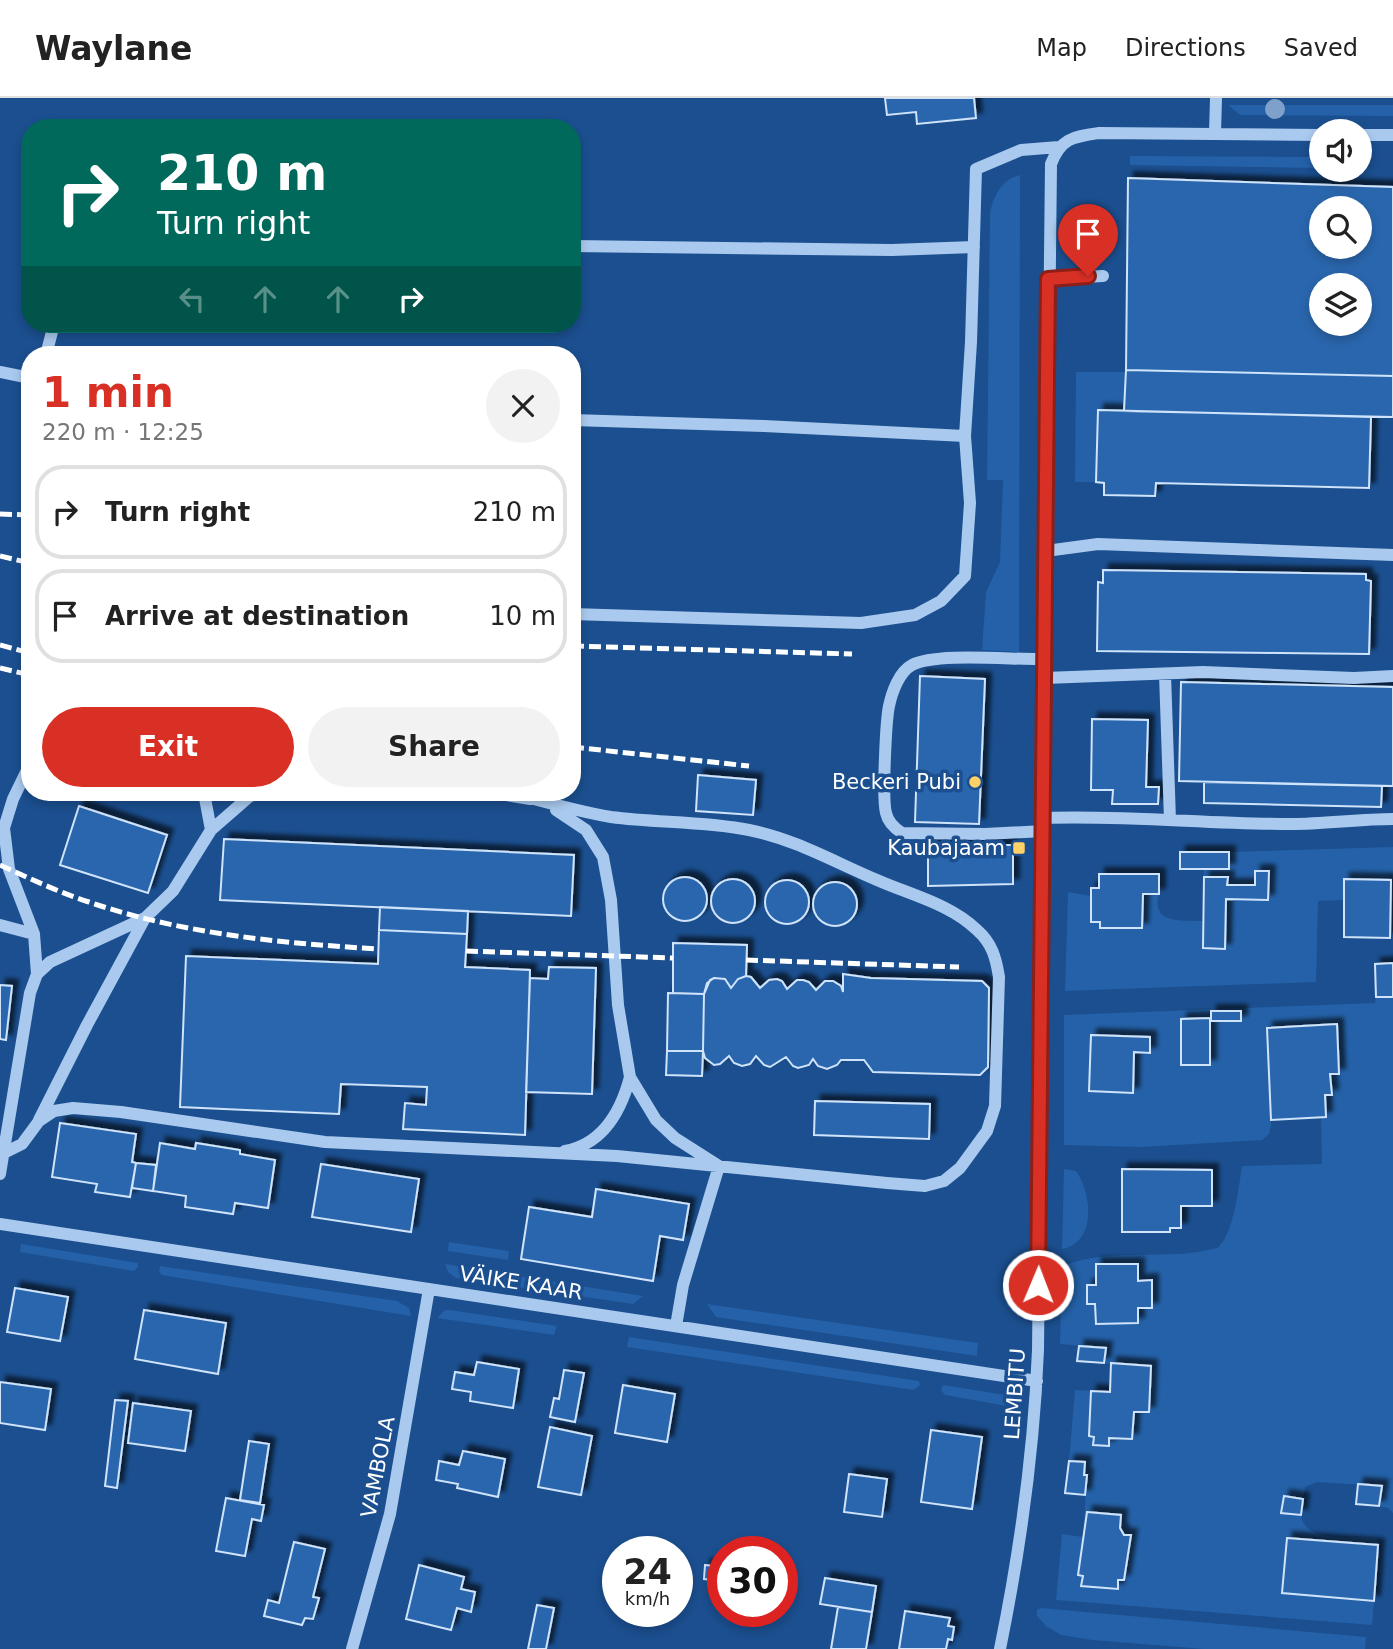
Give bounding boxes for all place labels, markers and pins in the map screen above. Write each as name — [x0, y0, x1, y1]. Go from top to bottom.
pin — [1058, 204, 1118, 276]
place label: Beckeri Pubi — [832, 770, 961, 794]
marker: Beckeri Pubi — [967, 774, 983, 790]
place label: Kaubajaam — [887, 836, 1005, 860]
marker: Kaubajaam — [1011, 840, 1027, 856]

